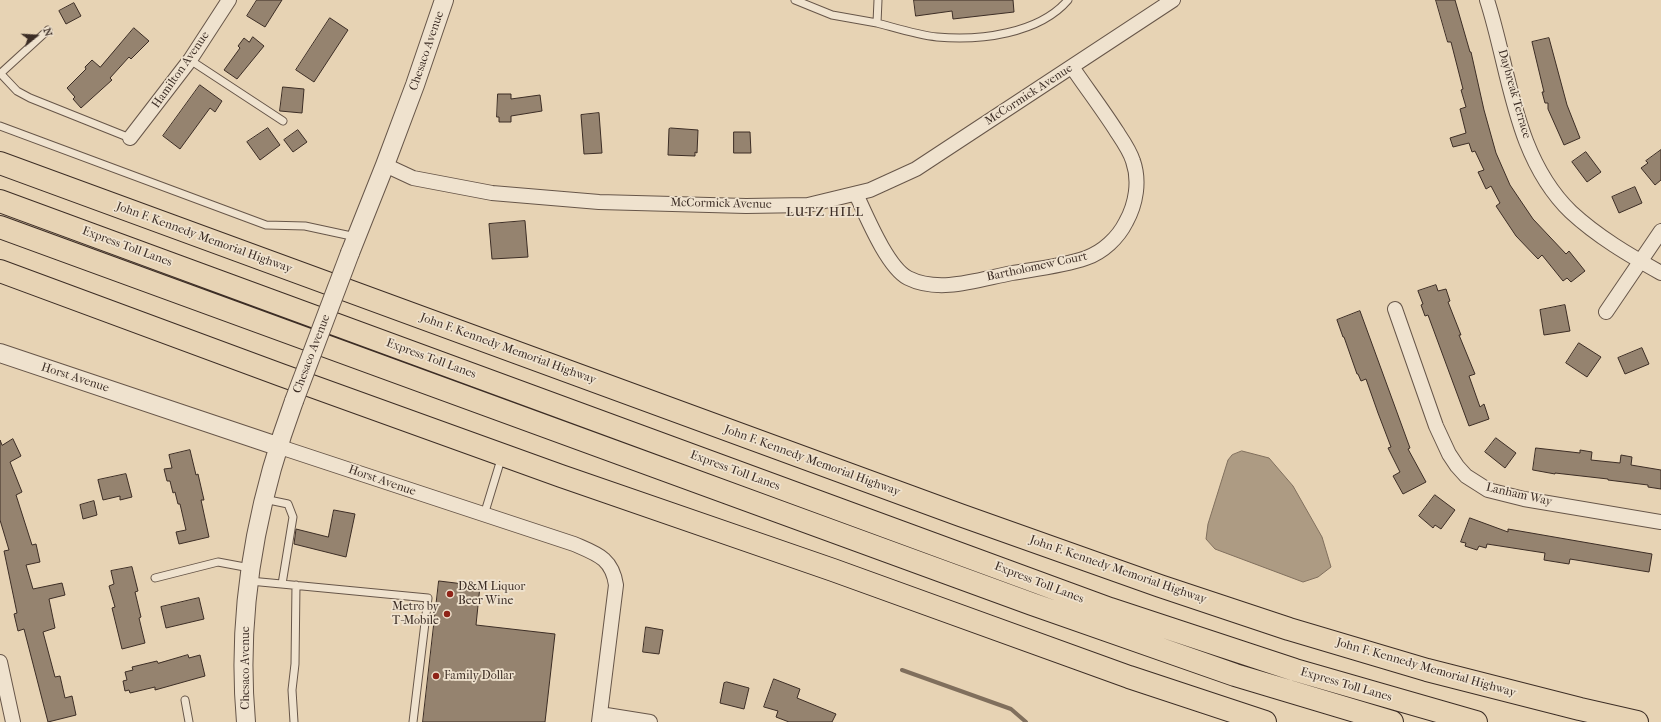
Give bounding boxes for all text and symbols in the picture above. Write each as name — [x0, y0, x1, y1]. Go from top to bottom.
street label: Chesaco Avenue — [407, 9, 447, 93]
north arrow — [16, 16, 56, 56]
text: N — [40, 26, 55, 38]
street label: Hamilton Avenue — [149, 29, 213, 111]
street label: Daybreak Terrace — [1494, 48, 1534, 140]
street label: McCormick Avenue — [983, 61, 1075, 129]
street label: McCormick Avenue — [670, 196, 772, 212]
street label: John F. Kennedy Memorial Highway — [114, 199, 294, 277]
district label: LUTZ HILL — [786, 205, 864, 221]
street label: Express Toll Lanes — [80, 224, 174, 270]
street label: Bartholomew Court — [985, 249, 1089, 285]
street label: John F. Kennedy Memorial Highway — [418, 310, 598, 388]
street label: Chesaco Avenue — [290, 313, 334, 395]
street label: Express Toll Lanes — [384, 336, 478, 382]
street label: Horst Avenue — [39, 360, 111, 396]
street label: John F. Kennedy Memorial Highway — [722, 422, 902, 500]
street label: Express Toll Lanes — [688, 448, 782, 494]
street label: Horst Avenue — [346, 463, 418, 499]
street label: Lanham Way — [1485, 480, 1553, 510]
street label: John F. Kennedy Memorial Highway — [1028, 533, 1208, 607]
street label: Express Toll Lanes — [992, 559, 1086, 607]
place label: D&M Liquor Beer Wine — [458, 580, 525, 608]
marker: D&M Liquor Beer Wine — [445, 589, 455, 599]
place label: Metro by T-Mobile — [392, 600, 439, 628]
marker: Metro by T-Mobile — [442, 609, 452, 619]
street label: Chesaco Avenue — [239, 626, 253, 710]
street label: John F. Kennedy Memorial Highway — [1335, 635, 1517, 701]
street label: Express Toll Lanes — [1299, 665, 1393, 705]
place label: Family Dollar — [444, 669, 514, 683]
marker: Family Dollar — [431, 671, 441, 681]

